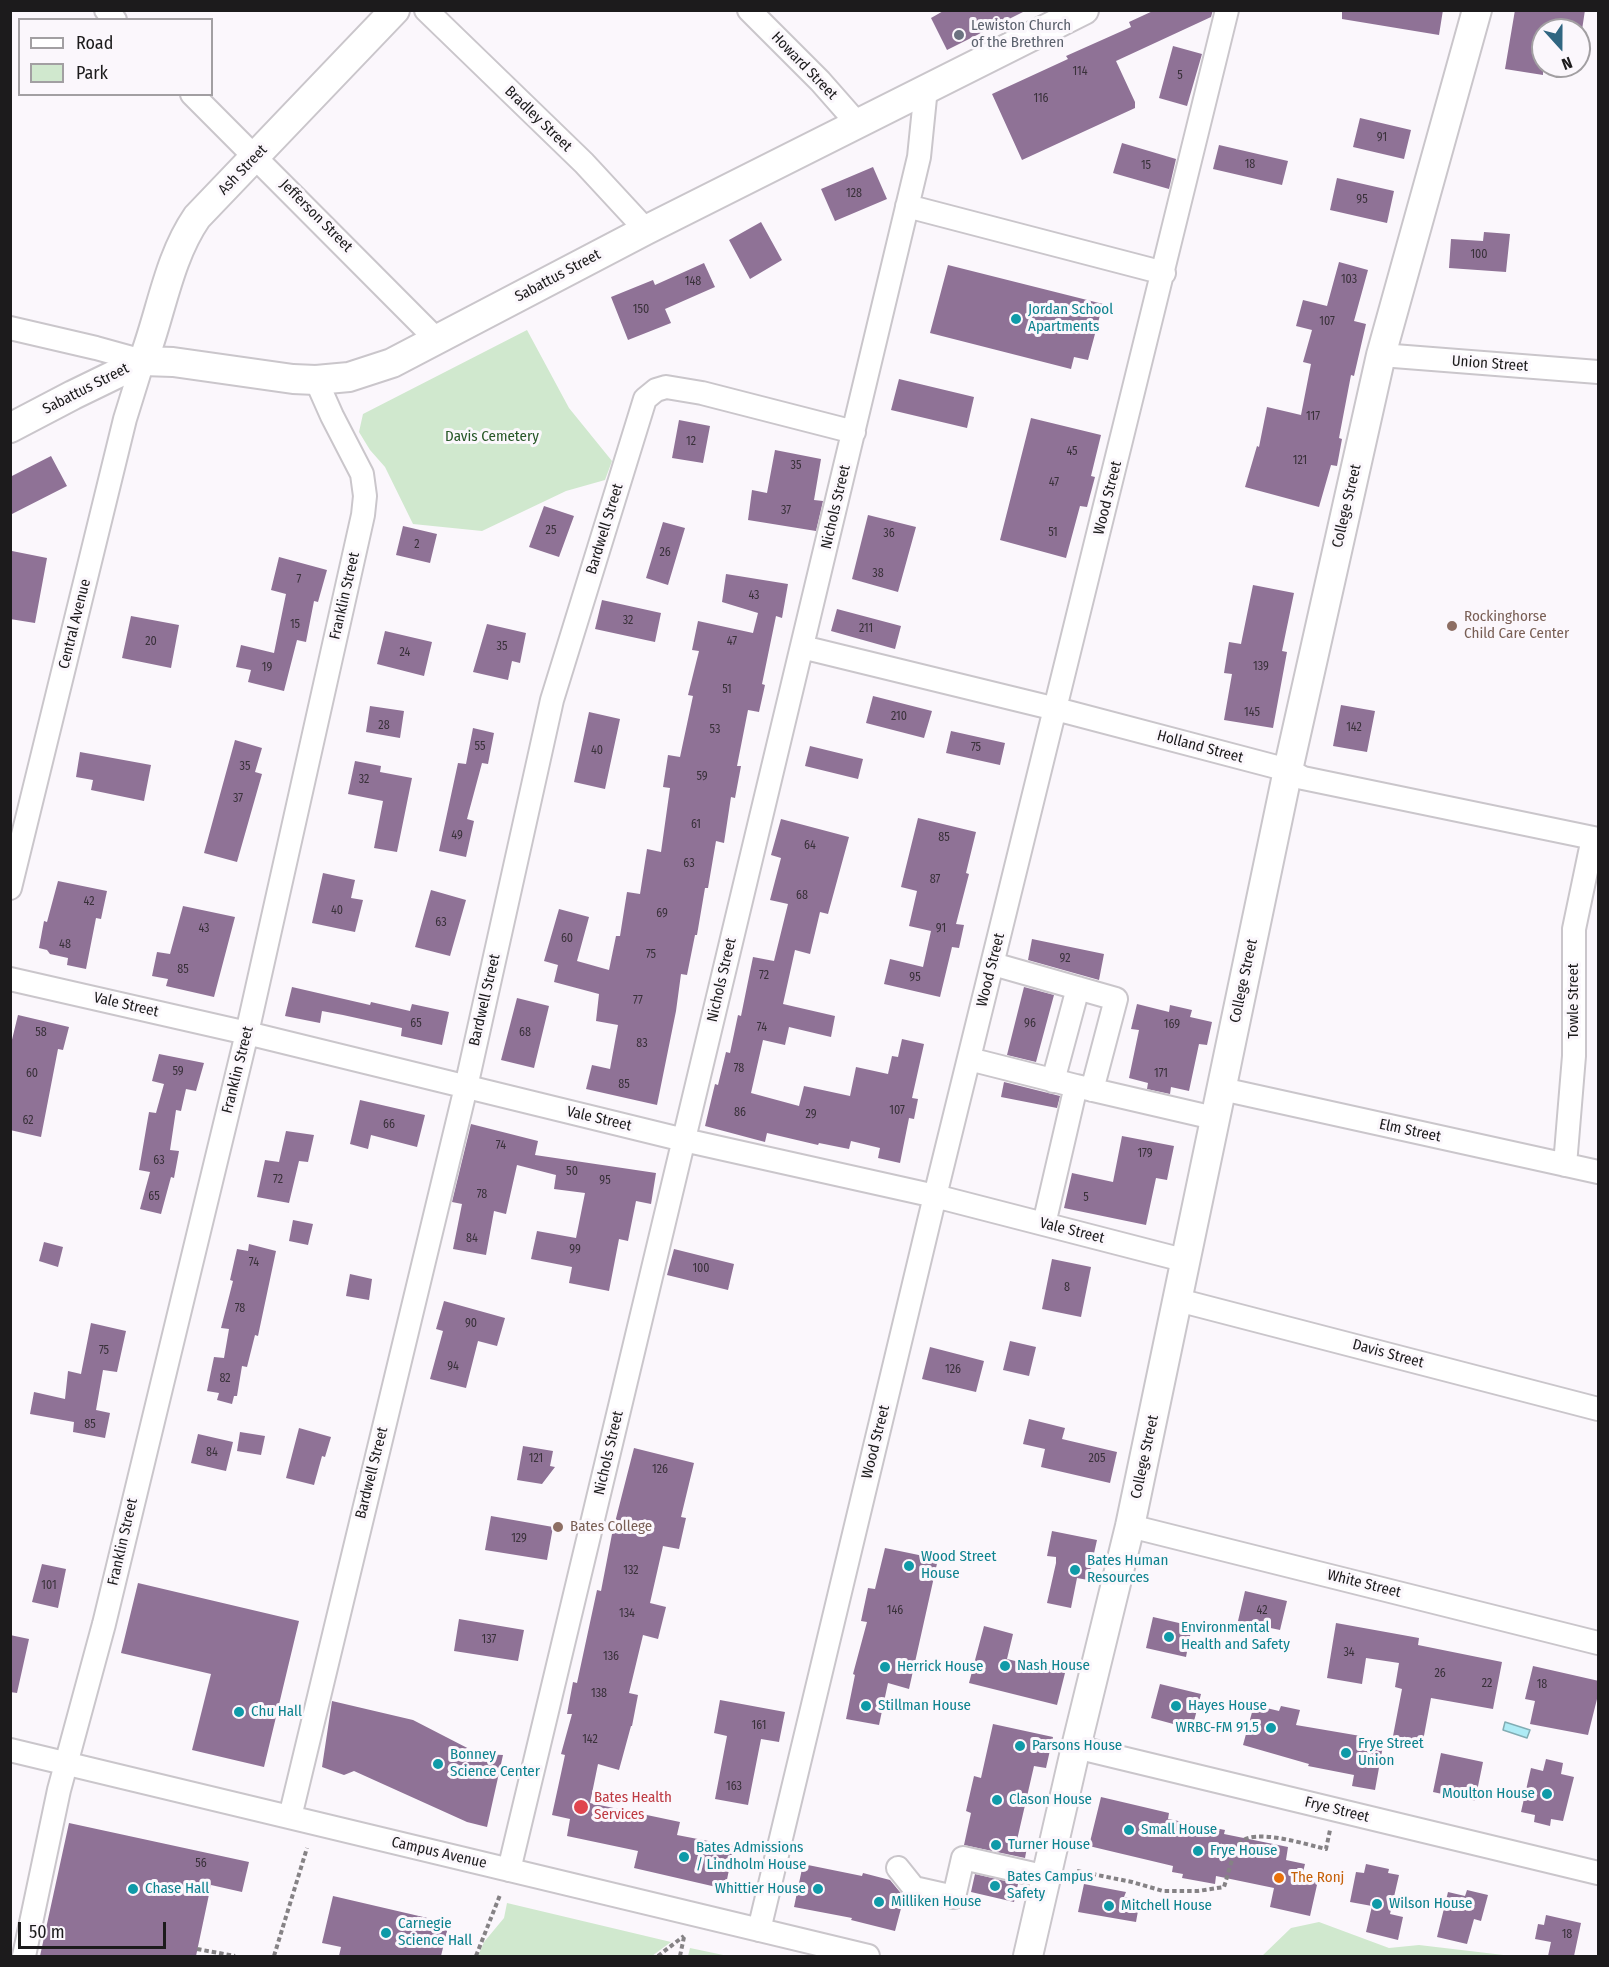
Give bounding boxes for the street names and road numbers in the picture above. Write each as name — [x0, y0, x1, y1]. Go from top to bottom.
street label: Howard Street — [767, 28, 841, 104]
street label: Bradley Street — [501, 82, 575, 156]
street label: Ash Street — [215, 141, 271, 199]
street label: Jefferson Street — [276, 176, 356, 256]
street label: Sabattus Street — [512, 246, 604, 306]
street label: Union Street — [1451, 352, 1529, 376]
street label: Sabattus Street — [40, 360, 132, 418]
street label: Wood Street — [1090, 459, 1126, 537]
street label: Nichols Street — [818, 463, 854, 551]
street label: College Street — [1329, 463, 1365, 549]
street label: Bardwell Street — [583, 481, 627, 577]
street label: Franklin Street — [326, 551, 364, 641]
street label: Central Avenue — [55, 577, 95, 671]
street label: Holland Street — [1155, 727, 1245, 767]
street label: Wood Street — [973, 931, 1009, 1009]
street label: Nichols Street — [704, 936, 740, 1024]
street label: College Street — [1226, 938, 1262, 1024]
street label: Bardwell Street — [466, 952, 504, 1048]
street label: Towle Street — [1565, 963, 1583, 1039]
street label: Vale Street — [92, 989, 160, 1021]
street label: Franklin Street — [218, 1025, 258, 1115]
street label: Vale Street — [565, 1103, 633, 1135]
street label: Elm Street — [1377, 1116, 1443, 1146]
street label: Vale Street — [1038, 1214, 1106, 1248]
street label: Davis Street — [1350, 1336, 1426, 1372]
street label: Wood Street — [858, 1403, 894, 1481]
street label: Nichols Street — [591, 1409, 627, 1497]
street label: College Street — [1127, 1414, 1163, 1500]
street label: Bardwell Street — [352, 1425, 392, 1521]
street label: Franklin Street — [104, 1497, 142, 1587]
street label: White Street — [1325, 1566, 1403, 1602]
street label: Frye Street — [1303, 1793, 1371, 1827]
street label: Campus Avenue — [390, 1833, 488, 1873]

